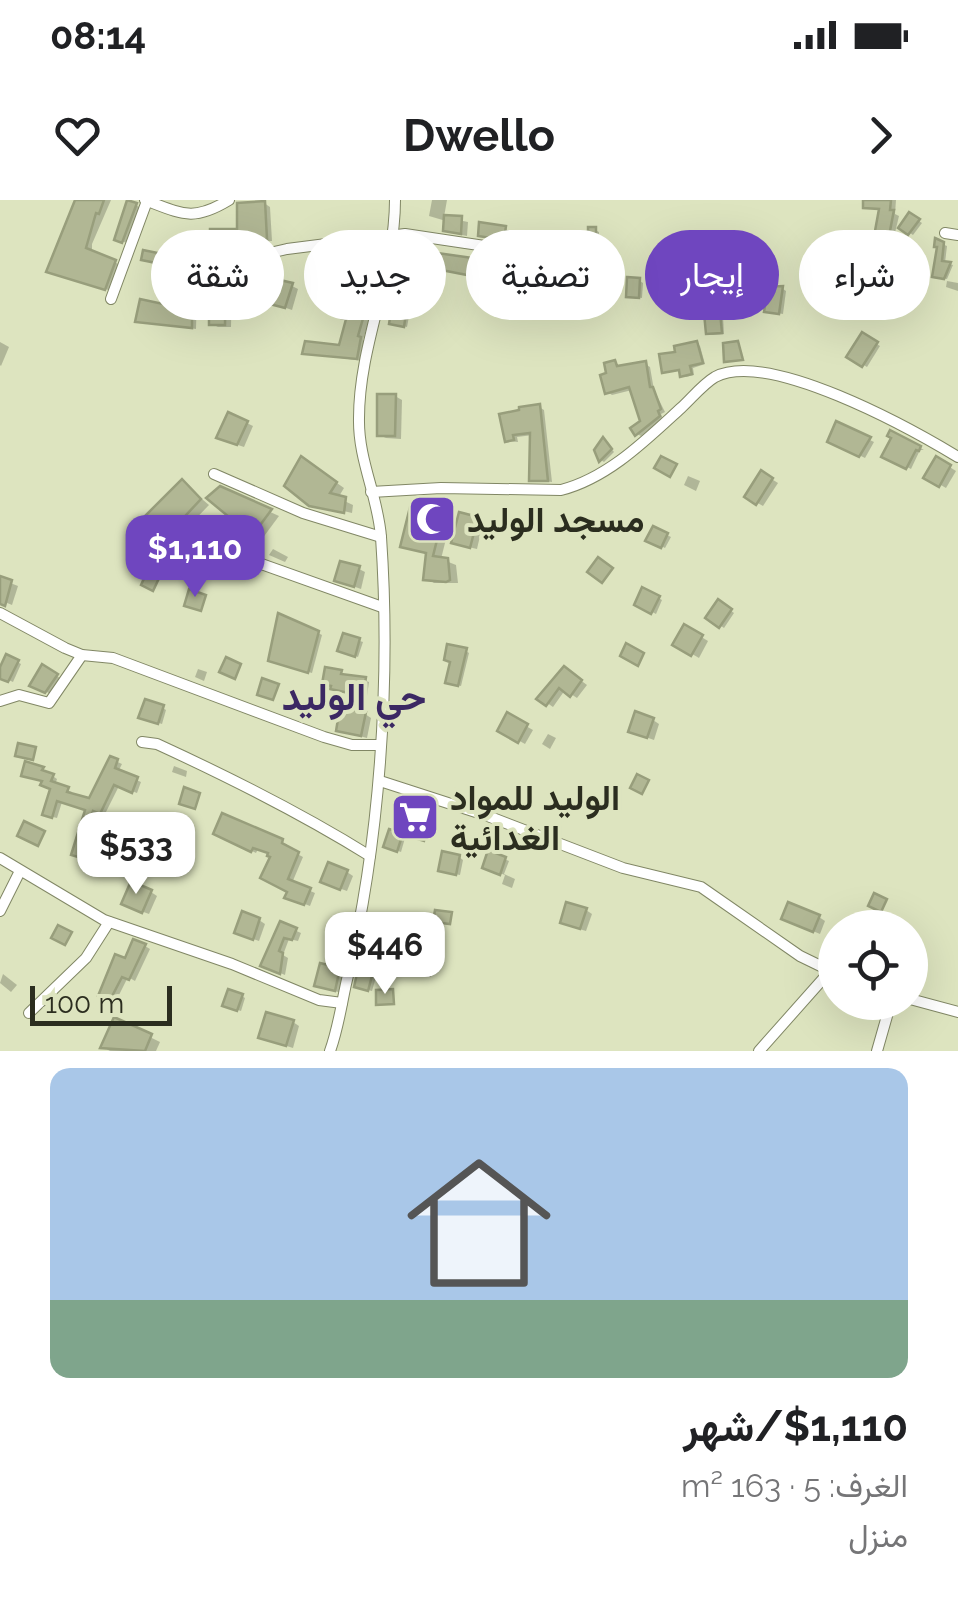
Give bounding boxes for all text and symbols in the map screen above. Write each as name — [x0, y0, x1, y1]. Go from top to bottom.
text: 08:14 — [50, 13, 146, 58]
icon: heart — [50, 108, 105, 163]
icon: forward — [853, 108, 908, 163]
text: Dwello — [403, 109, 555, 162]
chip: شقة — [151, 230, 284, 320]
chip: جديد — [304, 230, 446, 320]
chip: تصفية — [466, 230, 625, 320]
chip: إيجار — [645, 230, 779, 320]
chip: شراء — [799, 230, 930, 320]
mosque icon: مسجد الوليد — [406, 493, 458, 545]
place label: مسجد الوليد — [467, 499, 644, 542]
pin: $1,110 — [114, 515, 276, 600]
text: $1,110 — [148, 529, 242, 566]
district label: حي الوليد — [282, 674, 426, 729]
place label: الوليد للمواد الغدائية — [450, 777, 620, 858]
supermarket icon: الوليد للمواد الغدائية — [389, 791, 441, 843]
pin: $533 — [77, 812, 195, 897]
text: $533 — [99, 826, 173, 863]
map controls — [818, 910, 928, 1020]
button: locate — [818, 910, 928, 1020]
pin: $446 — [326, 912, 444, 997]
text: $446 — [347, 926, 423, 963]
scale bar — [30, 981, 172, 1026]
text: 100 m — [45, 987, 124, 1020]
icon: home — [389, 1133, 569, 1313]
text: $1,110/شهر — [683, 1402, 908, 1451]
text: الغرف: 5 · 163 m² — [681, 1467, 908, 1504]
text: منزل — [848, 1517, 908, 1554]

